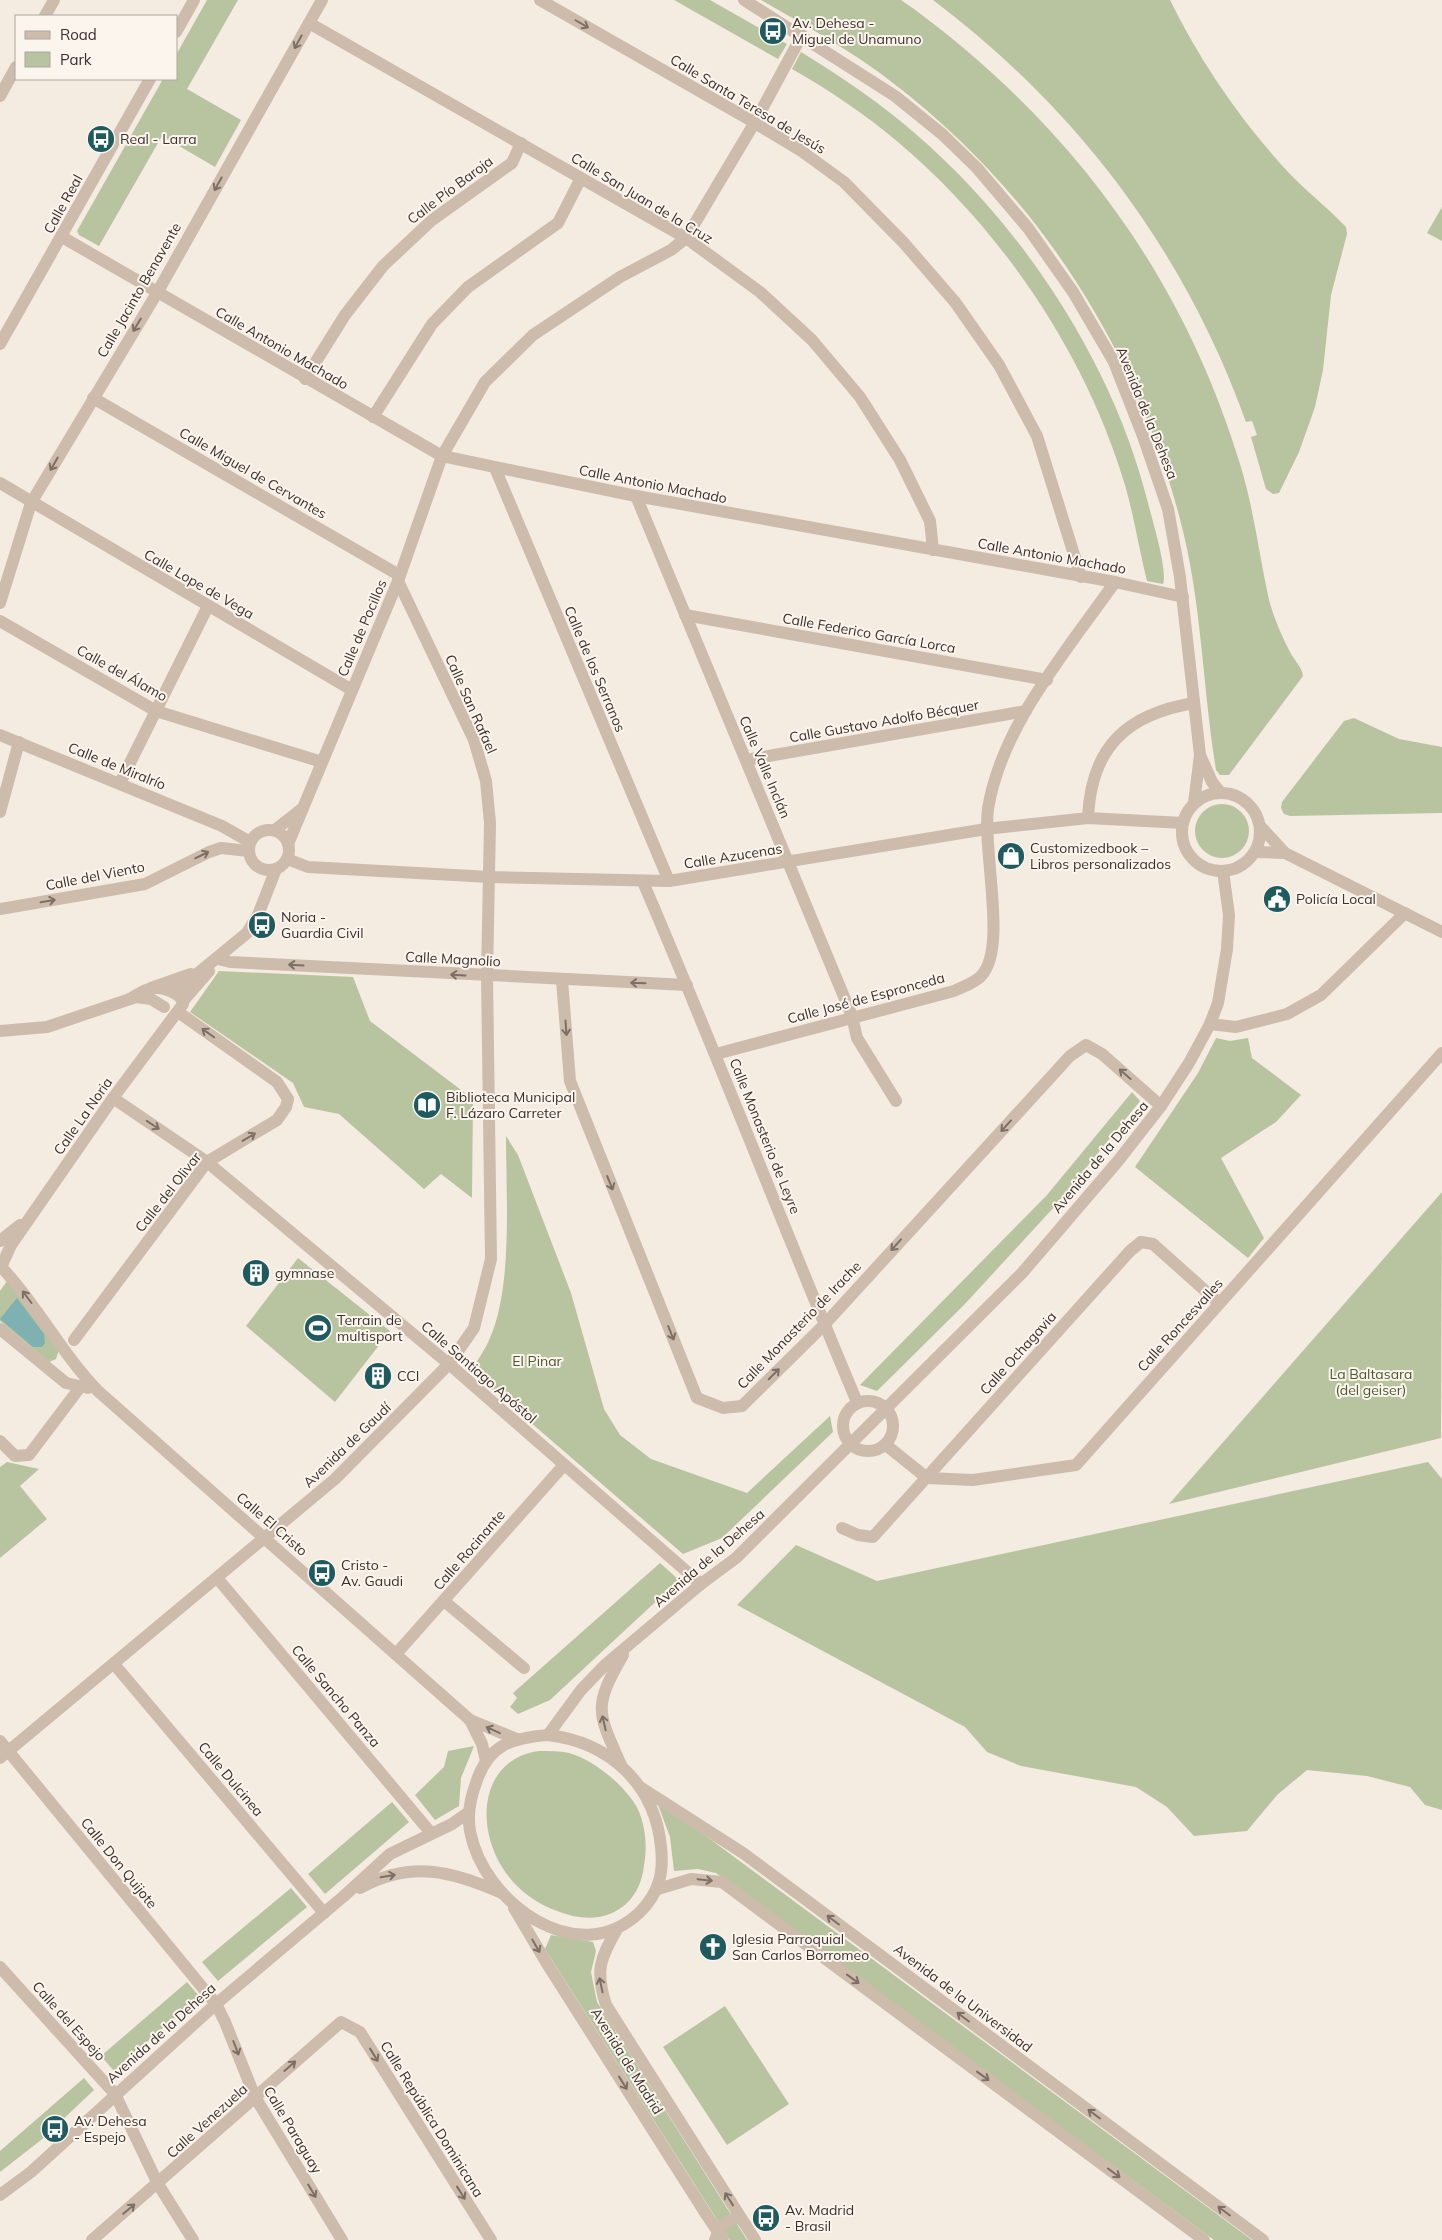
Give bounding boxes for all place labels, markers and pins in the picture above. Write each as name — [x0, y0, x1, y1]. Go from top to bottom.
place label: Av. Dehesa - Miguel de Unamuno — [792, 14, 922, 48]
bus stop icon: Av. Dehesa - Miguel de Unamuno — [758, 16, 788, 46]
bus stop icon: Real - Larra — [86, 124, 116, 154]
place label: Real - Larra — [120, 130, 197, 148]
place label: Customizedbook – Libros personalizados — [1030, 839, 1171, 873]
shop icon: Customizedbook – Libros personalizados — [996, 841, 1026, 871]
public building icon: Policía Local — [1262, 884, 1292, 914]
place label: Policía Local — [1296, 890, 1376, 908]
place label: Noria - Guardia Civil — [281, 908, 364, 942]
bus stop icon: Noria - Guardia Civil — [247, 910, 277, 940]
place label: Biblioteca Municipal F. Lázaro Carreter — [446, 1088, 575, 1122]
library icon: Biblioteca Municipal F. Lázaro Carreter — [412, 1090, 442, 1120]
building icon: gymnase — [241, 1258, 271, 1288]
place label: gymnase — [275, 1264, 334, 1282]
place label: Terrain de multisport — [337, 1311, 403, 1345]
sports icon: Terrain de multisport — [303, 1313, 333, 1343]
building icon: CCI — [363, 1361, 393, 1391]
place label: CCI — [397, 1367, 419, 1385]
place label: Cristo - Av. Gaudi — [341, 1556, 403, 1590]
bus stop icon: Cristo - Av. Gaudi — [307, 1558, 337, 1588]
place label: Iglesia Parroquial San Carlos Borromeo — [732, 1930, 869, 1964]
church icon: Iglesia Parroquial San Carlos Borromeo — [698, 1932, 728, 1962]
place label: Av. Dehesa - Espejo — [74, 2112, 147, 2146]
bus stop icon: Av. Dehesa - Espejo — [40, 2114, 70, 2144]
place label: Av. Madrid - Brasil — [785, 2201, 854, 2235]
bus stop icon: Av. Madrid - Brasil — [751, 2203, 781, 2233]

